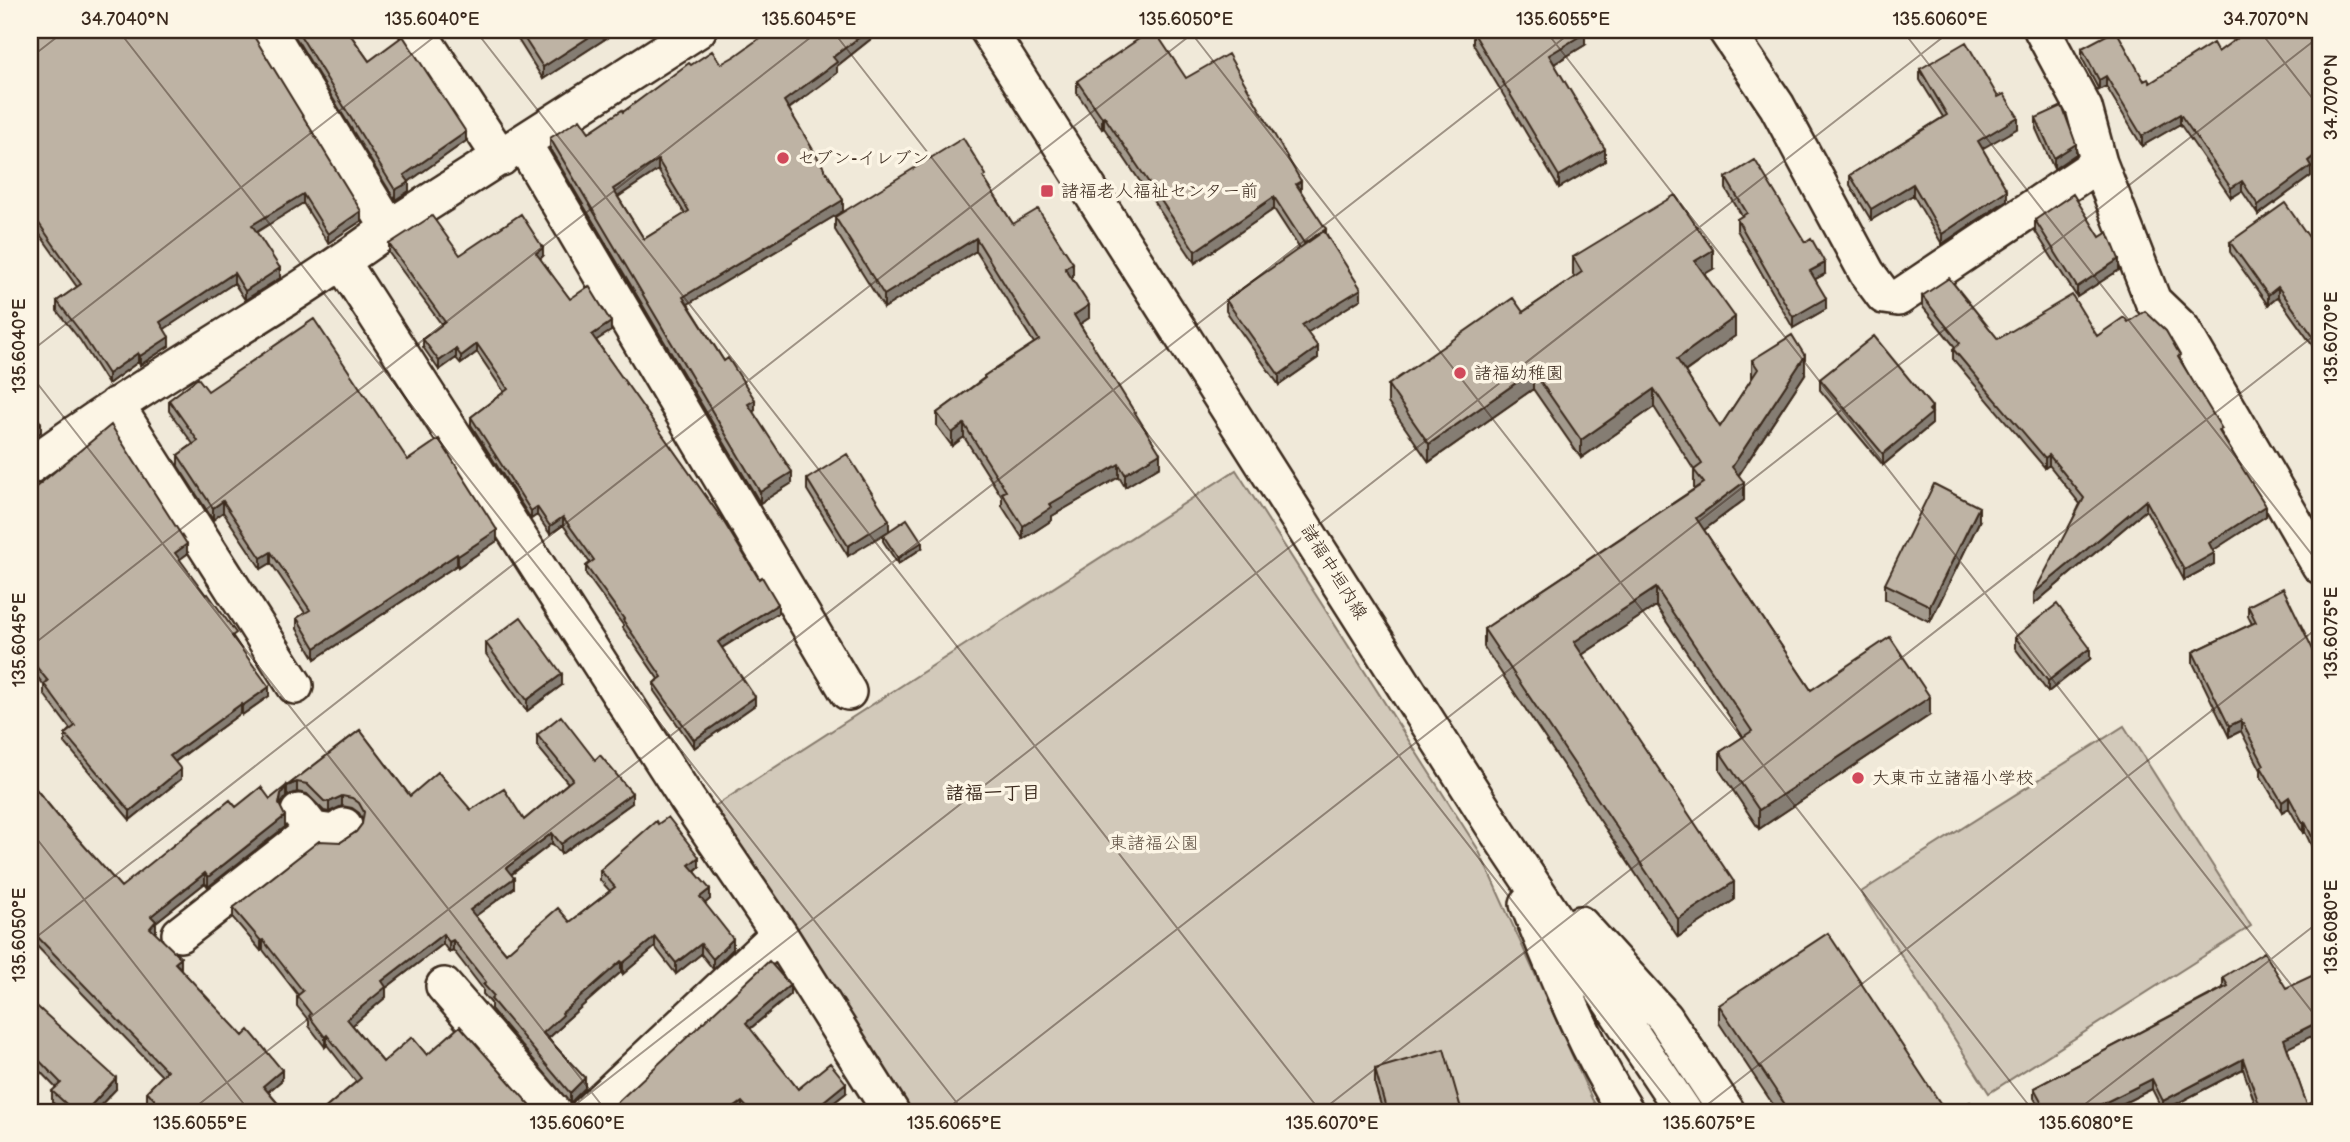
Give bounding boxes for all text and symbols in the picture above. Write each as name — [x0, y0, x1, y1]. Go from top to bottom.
text: 34.7040°N — [81, 9, 169, 30]
text: 135.6040°E — [384, 9, 480, 30]
text: 135.6045°E — [762, 9, 856, 30]
text: 135.6050°E — [1139, 9, 1233, 30]
text: 135.6055°E — [1516, 9, 1610, 30]
text: 135.6060°E — [1892, 9, 1988, 30]
text: 34.7070°N — [2223, 9, 2309, 30]
text: 34.7070°N — [2321, 54, 2342, 140]
place label: セブン-イレブン — [797, 148, 930, 169]
marker: セブン-イレブン — [775, 150, 791, 166]
place label: 諸福老人福祉センター前 — [1061, 181, 1258, 202]
marker: 諸福老人福祉センター前 — [1039, 183, 1055, 199]
text: 135.6070°E — [2321, 291, 2342, 385]
text: 135.6040°E — [9, 298, 30, 394]
place label: 諸福幼稚園 — [1474, 363, 1564, 384]
marker: 諸福幼稚園 — [1452, 365, 1468, 381]
street label: 諸福中垣内線 — [1296, 521, 1372, 623]
text: 135.6075°E — [2321, 587, 2342, 679]
text: 135.6045°E — [9, 593, 30, 687]
place label: 大東市立諸福小学校 — [1872, 768, 2034, 789]
marker: 大東市立諸福小学校 — [1850, 770, 1866, 786]
district label: 諸福一丁目 — [945, 782, 1041, 805]
park label: 東諸福公園 — [1109, 833, 1199, 854]
text: 135.6080°E — [2321, 880, 2342, 974]
text: 135.6050°E — [9, 888, 30, 982]
text: 135.6055°E — [153, 1113, 247, 1134]
text: 135.6060°E — [529, 1113, 625, 1134]
text: 135.6065°E — [907, 1113, 1001, 1134]
text: 135.6070°E — [1285, 1113, 1379, 1134]
text: 135.6075°E — [1663, 1113, 1755, 1134]
text: 135.6080°E — [2039, 1113, 2133, 1134]

